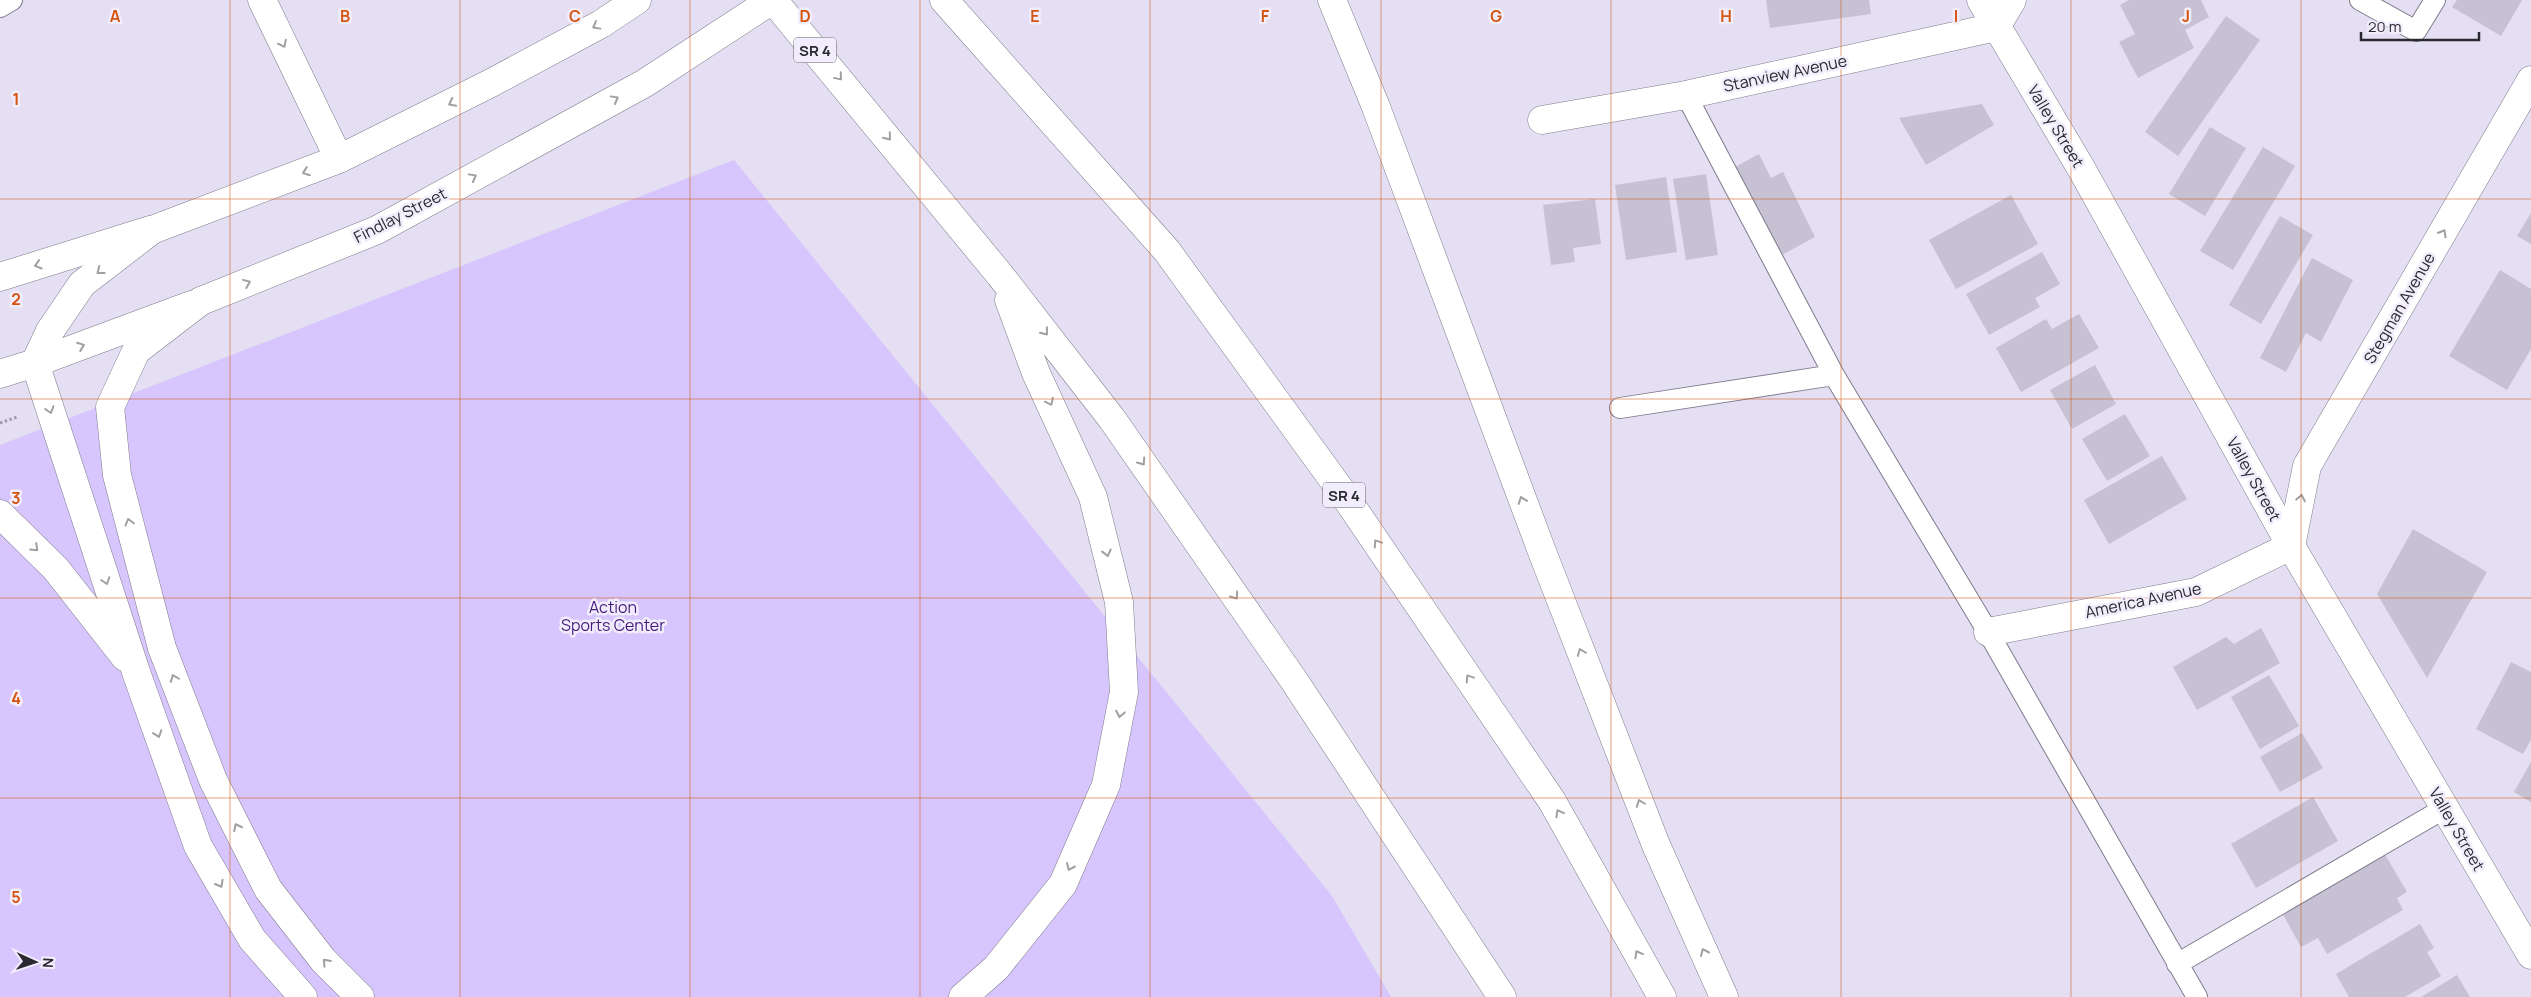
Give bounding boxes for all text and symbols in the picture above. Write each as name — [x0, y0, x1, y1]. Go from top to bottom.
text: A — [110, 5, 121, 27]
text: B — [340, 5, 350, 27]
text: C — [569, 5, 581, 27]
text: D — [799, 5, 811, 27]
text: E — [1030, 5, 1040, 27]
text: F — [1261, 5, 1270, 27]
text: G — [1490, 5, 1502, 27]
text: H — [1720, 5, 1732, 27]
text: I — [1954, 5, 1958, 27]
text: J — [2182, 5, 2190, 27]
scale bar — [2361, 10, 2478, 42]
text: 20 m — [2368, 16, 2401, 37]
one-way arrow — [592, 20, 601, 30]
road number: SR 4 — [794, 38, 836, 62]
one-way arrow — [277, 39, 287, 48]
street label: Stanview Avenue — [1721, 49, 1849, 97]
one-way arrow — [833, 72, 842, 81]
street label: Valley Street — [2023, 80, 2089, 172]
text: 1 — [12, 88, 20, 110]
one-way arrow — [610, 95, 619, 105]
one-way arrow — [449, 96, 458, 106]
one-way arrow — [883, 132, 892, 141]
one-way arrow — [302, 166, 311, 176]
one-way arrow — [467, 174, 476, 184]
street label: Findlay Street — [350, 182, 450, 248]
one-way arrow — [2436, 229, 2446, 238]
street label: Stegman Avenue — [2358, 248, 2440, 368]
one-way arrow — [35, 260, 43, 270]
one-way arrow — [97, 265, 106, 273]
one-way arrow — [242, 279, 251, 289]
text: 2 — [11, 288, 21, 310]
one-way arrow — [1039, 326, 1047, 335]
one-way arrow — [76, 342, 85, 352]
one-way arrow — [1043, 397, 1054, 406]
one-way arrow — [45, 405, 55, 413]
street label: Valley Street — [2222, 433, 2286, 525]
one-way arrow — [1136, 456, 1145, 466]
road number: SR 4 — [1323, 482, 1365, 508]
text: 3 — [11, 487, 21, 509]
one-way arrow — [2295, 494, 2305, 503]
one-way arrow — [1518, 496, 1528, 505]
one-way arrow — [124, 517, 135, 526]
one-way arrow — [1374, 540, 1383, 549]
one-way arrow — [29, 542, 38, 551]
one-way arrow — [1101, 549, 1112, 558]
one-way arrow — [101, 576, 111, 584]
street label: America Avenue — [2083, 577, 2203, 623]
one-way arrow — [1229, 590, 1238, 599]
park label: Action Sports Center — [561, 596, 665, 636]
one-way arrow — [1577, 648, 1587, 657]
one-way arrow — [170, 674, 180, 682]
one-way arrow — [1465, 674, 1475, 683]
text: 4 — [11, 687, 21, 709]
one-way arrow — [1115, 709, 1126, 718]
one-way arrow — [152, 730, 162, 738]
street label: Valley Street — [2424, 783, 2490, 875]
one-way arrow — [1636, 799, 1646, 808]
one-way arrow — [1555, 809, 1565, 818]
one-way arrow — [233, 823, 243, 832]
one-way arrow — [1065, 862, 1076, 871]
one-way arrow — [213, 879, 223, 888]
text: 5 — [11, 886, 21, 908]
north arrow — [10, 937, 60, 987]
one-way arrow — [1699, 948, 1710, 957]
one-way arrow — [1635, 951, 1645, 960]
text: N — [39, 957, 58, 968]
one-way arrow — [323, 959, 332, 968]

